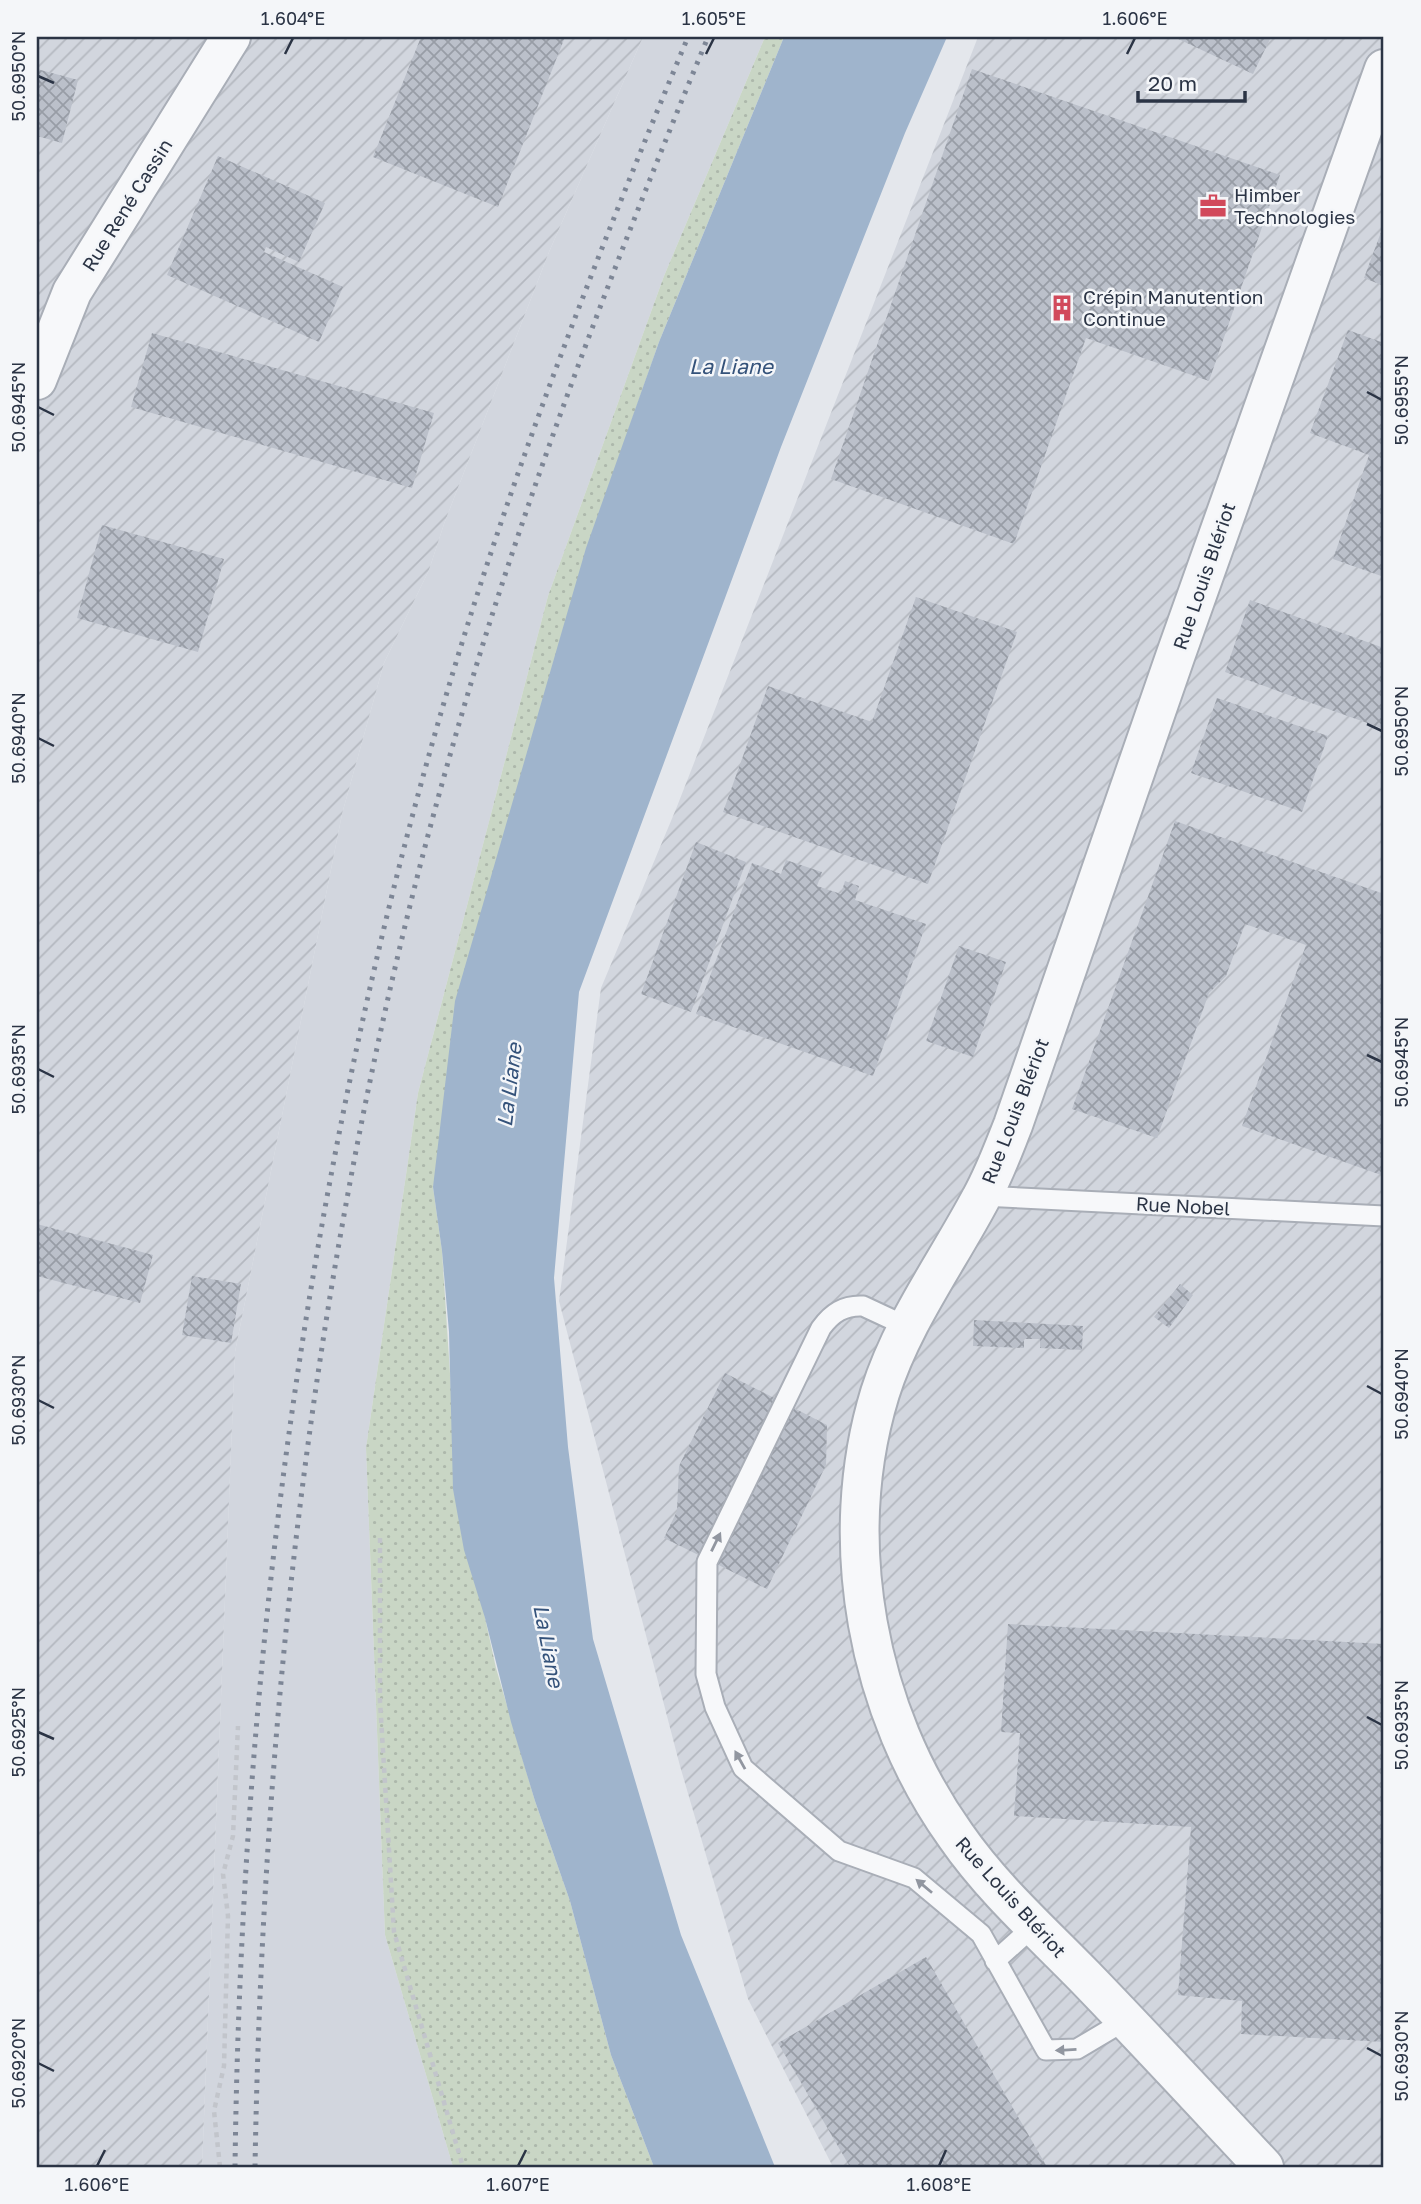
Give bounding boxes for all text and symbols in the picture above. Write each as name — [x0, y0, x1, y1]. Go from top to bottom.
text: 1.604°E — [261, 7, 325, 29]
text: 1.605°E — [682, 7, 746, 29]
text: 1.606°E — [1102, 7, 1168, 29]
text: 50.6950°N — [7, 30, 29, 122]
scale bar — [1138, 60, 1244, 104]
text: 20 m — [1148, 70, 1197, 96]
street label: Rue René Cassin — [77, 134, 176, 275]
place label: Himber Technologies — [1234, 183, 1355, 228]
office icon: Himber Technologies — [1198, 191, 1228, 221]
place label: Crépin Manutention Continue — [1083, 285, 1264, 330]
building icon: Crépin Manutention Continue — [1047, 293, 1077, 323]
water label: La Liane — [689, 353, 775, 379]
text: 50.6955°N — [1390, 355, 1412, 445]
text: 50.6945°N — [7, 362, 29, 452]
street label: Rue Louis Blériot — [1168, 499, 1240, 653]
text: 50.6950°N — [1390, 685, 1412, 777]
text: 50.6940°N — [7, 692, 29, 784]
text: 50.6945°N — [1390, 1017, 1412, 1107]
text: 50.6935°N — [7, 1024, 29, 1114]
street label: Rue Louis Blériot — [976, 1035, 1053, 1187]
water label: La Liane — [491, 1040, 527, 1128]
street label: Rue Nobel — [1135, 1192, 1231, 1219]
text: 50.6940°N — [1390, 1348, 1412, 1440]
text: 50.6930°N — [7, 1354, 29, 1446]
one-way arrow — [711, 1532, 722, 1552]
water label: La Liane — [528, 1602, 570, 1691]
text: 50.6935°N — [1390, 1680, 1412, 1770]
text: 50.6925°N — [7, 1687, 29, 1777]
one-way arrow — [735, 1750, 746, 1770]
street label: Rue Louis Blériot — [951, 1832, 1072, 1962]
one-way arrow — [915, 1878, 933, 1894]
text: 50.6930°N — [1390, 2010, 1412, 2102]
text: 50.6920°N — [7, 2017, 29, 2109]
one-way arrow — [1055, 2044, 1077, 2055]
text: 1.606°E — [64, 2173, 130, 2195]
text: 1.607°E — [486, 2173, 550, 2195]
text: 1.608°E — [906, 2173, 972, 2195]

